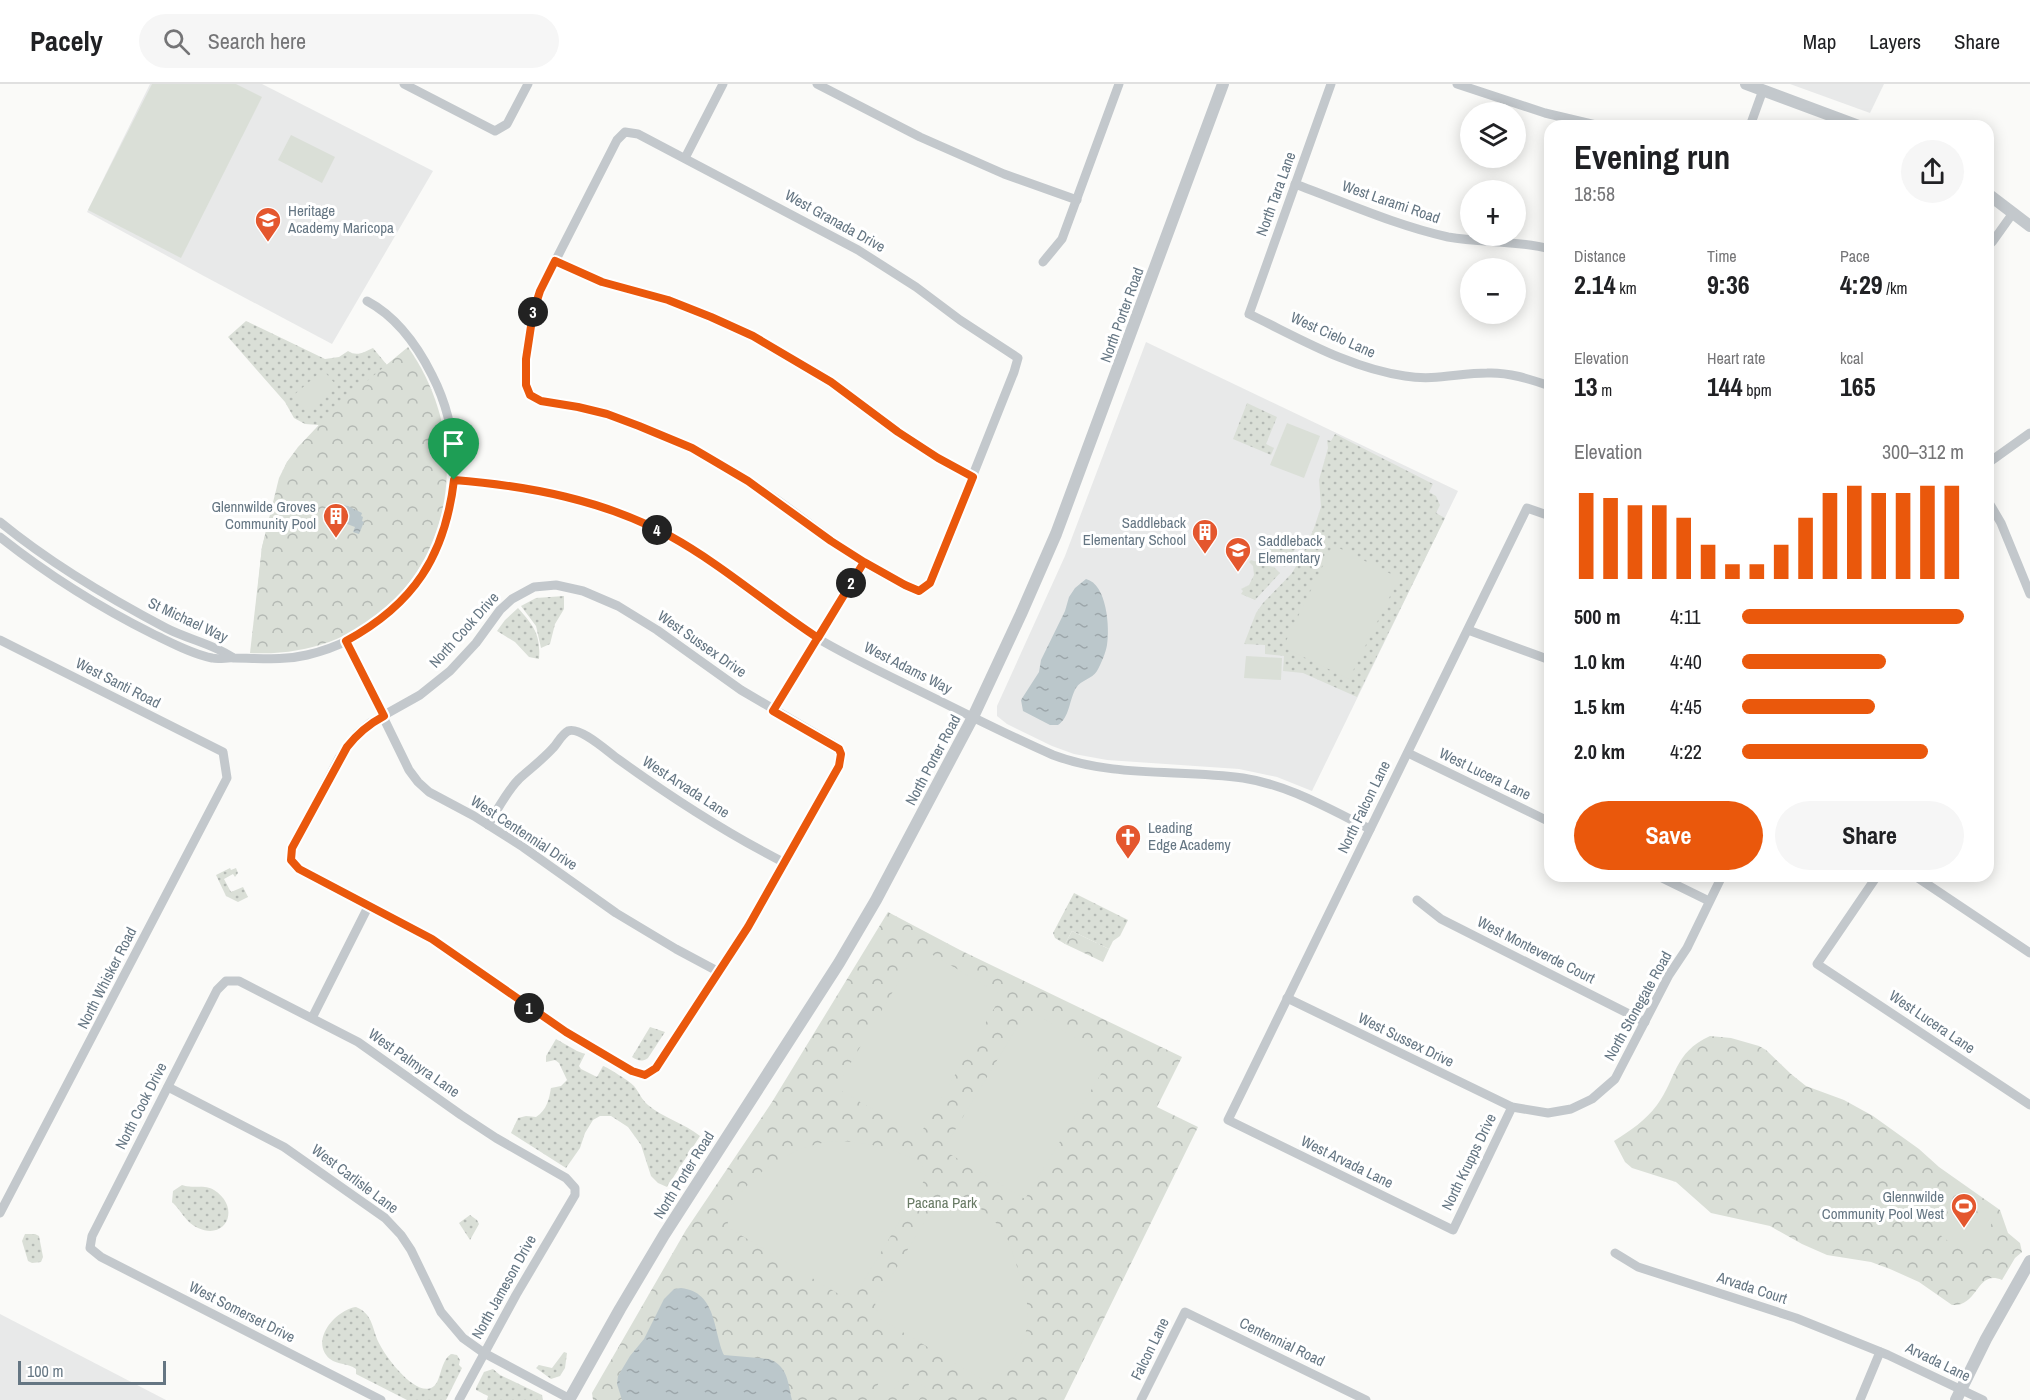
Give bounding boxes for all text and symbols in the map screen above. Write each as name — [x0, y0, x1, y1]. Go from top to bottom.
search box — [139, 14, 559, 68]
text: Pacely — [30, 22, 103, 60]
icon: search — [160, 25, 193, 58]
text: Search here — [208, 26, 306, 56]
text: Map — [1803, 27, 1836, 56]
text: Layers — [1869, 27, 1921, 56]
text: Share — [1954, 27, 2000, 56]
map controls — [1460, 102, 1526, 324]
button: layers — [1460, 102, 1526, 168]
text: Evening run — [1574, 135, 1730, 179]
button: share — [1901, 140, 1964, 203]
street label: North Tara Lane — [1251, 149, 1301, 239]
street label: West Larami Road — [1339, 175, 1443, 228]
button: + — [1460, 180, 1526, 246]
text: 18:58 — [1574, 180, 1615, 207]
street label: West Granada Drive — [781, 184, 889, 257]
place label: Heritage Academy Maricopa — [287, 200, 394, 238]
school or university icon: Heritage Academy Maricopa — [253, 205, 283, 243]
text: Distance — [1574, 245, 1626, 267]
text: Time — [1707, 245, 1737, 267]
text: Pace — [1840, 245, 1870, 267]
button: − — [1460, 258, 1526, 324]
street label: North Porter Road — [1095, 264, 1148, 365]
text: 2.14 — [1574, 267, 1616, 302]
text: 9:36 — [1707, 267, 1750, 302]
text: 4:29 — [1840, 267, 1883, 302]
text: km — [1616, 277, 1637, 299]
text: /km — [1883, 277, 1907, 299]
pin: 3 — [518, 297, 548, 327]
text: 3 — [529, 301, 537, 323]
street label: West Cielo Lane — [1287, 306, 1379, 363]
text: Elevation — [1574, 347, 1629, 369]
text: Heart rate — [1707, 347, 1765, 369]
text: kcal — [1840, 347, 1863, 369]
text: 13 — [1574, 369, 1598, 404]
text: 144 — [1707, 369, 1743, 404]
text: 165 — [1840, 369, 1876, 404]
text: m — [1598, 379, 1612, 401]
text: bpm — [1743, 379, 1772, 401]
pin — [428, 418, 479, 480]
icon: arrive — [437, 427, 470, 460]
text: Elevation — [1574, 438, 1642, 465]
text: 300–312 m — [1882, 438, 1964, 465]
place label: Glennwilde Groves Community Pool — [211, 496, 316, 534]
building icon: Glennwilde Groves Community Pool — [321, 501, 351, 539]
place label: Saddleback Elementary School — [1083, 512, 1187, 550]
pin: 4 — [642, 515, 672, 545]
building icon: Saddleback Elementary School — [1190, 517, 1220, 555]
text: 4 — [653, 519, 661, 541]
place label: Saddleback Elementary — [1258, 530, 1323, 568]
school or university icon: Saddleback Elementary — [1223, 535, 1253, 573]
pin: 2 — [836, 568, 866, 598]
text: 2 — [847, 572, 855, 594]
street label: North Cook Drive — [424, 587, 503, 672]
street label: St Michael Way — [145, 592, 232, 648]
text: 500 m — [1574, 603, 1621, 630]
text: 4:11 — [1670, 603, 1701, 630]
street label: West Sussex Drive — [654, 605, 751, 682]
street label: West Adams Way — [861, 636, 957, 699]
text: 1.0 km — [1574, 648, 1625, 675]
text: 4:40 — [1670, 648, 1702, 675]
street label: West Santi Road — [72, 652, 164, 713]
text: 1.5 km — [1574, 693, 1625, 720]
text: 4:45 — [1670, 693, 1702, 720]
street label: North Porter Road — [900, 711, 965, 809]
text: 2.0 km — [1574, 738, 1625, 765]
text: 4:22 — [1670, 738, 1702, 765]
street label: West Lucera Lane — [1436, 742, 1535, 805]
street label: West Arvada Lane — [638, 750, 734, 823]
street label: North Falcon Lane — [1332, 757, 1395, 857]
street label: West Centennial Drive — [467, 790, 582, 875]
button: Save — [1574, 801, 1763, 870]
button: Share — [1775, 801, 1964, 870]
place label: Leading Edge Academy — [1148, 817, 1232, 855]
church icon: Leading Edge Academy — [1113, 822, 1143, 860]
street label: West Monteverde Court — [1474, 911, 1599, 989]
street label: North Whisker Road — [72, 923, 141, 1032]
street label: North Stonegate Road — [1599, 947, 1676, 1064]
street label: West Lucera Lane — [1885, 985, 1980, 1058]
pin: 1 — [514, 993, 544, 1023]
text: 1 — [525, 997, 533, 1019]
street label: West Sussex Drive — [1355, 1007, 1458, 1072]
street label: West Palmyra Lane — [364, 1023, 464, 1102]
street label: North Cook Drive — [110, 1059, 172, 1153]
street label: North Krupps Drive — [1436, 1110, 1501, 1214]
street label: North Porter Road — [648, 1127, 719, 1223]
street label: West Arvada Lane — [1298, 1130, 1397, 1193]
street label: West Carlisle Lane — [308, 1139, 403, 1218]
place label: Glennwilde Community Pool West — [1822, 1186, 1945, 1224]
sports icon: Glennwilde Community Pool West — [1949, 1191, 1979, 1229]
park label: Pacana Park — [907, 1192, 978, 1213]
street label: North Jameson Drive — [466, 1231, 541, 1343]
street label: Arvada Court — [1713, 1266, 1790, 1309]
street label: West Somerset Drive — [185, 1276, 299, 1347]
street label: Centennial Road — [1236, 1312, 1328, 1371]
street label: Falcon Lane — [1125, 1314, 1174, 1384]
street label: Arvada Lane — [1901, 1336, 1974, 1386]
scale bar — [18, 1358, 166, 1386]
text: 100 m — [27, 1360, 63, 1382]

